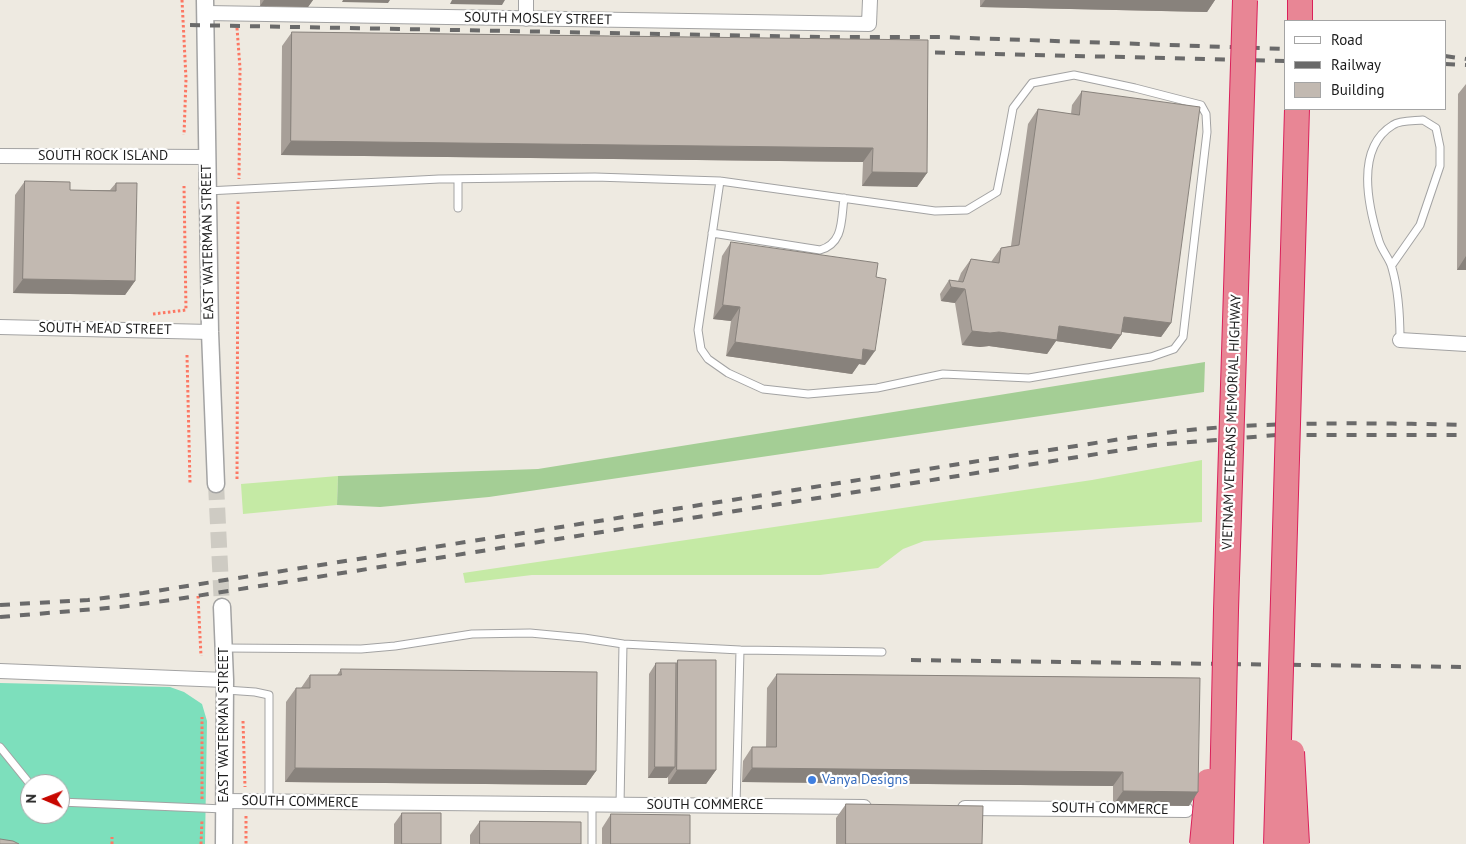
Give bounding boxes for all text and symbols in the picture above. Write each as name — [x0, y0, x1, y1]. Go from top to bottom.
street label: SOUTH MOSLEY STREET — [464, 9, 612, 29]
legend — [1284, 20, 1446, 110]
text: Road — [1331, 30, 1363, 49]
text: Railway — [1331, 55, 1381, 74]
text: Building — [1331, 80, 1385, 99]
street label: SOUTH ROCK ISLAND — [38, 148, 168, 164]
street label: EAST WATERMAN STREET — [198, 164, 218, 320]
street label: VIETNAM VETERANS MEMORIAL HIGHWAY — [1219, 294, 1245, 550]
street label: SOUTH MEAD STREET — [38, 319, 172, 339]
street label: EAST WATERMAN STREET — [216, 647, 232, 803]
place label: Vanya Designs — [822, 772, 908, 788]
north arrow — [20, 774, 70, 824]
marker: Vanya Designs — [806, 774, 818, 786]
street label: SOUTH COMMERCE — [241, 793, 359, 811]
text: N — [22, 794, 40, 804]
street label: SOUTH COMMERCE — [646, 797, 764, 813]
street label: SOUTH COMMERCE — [1051, 800, 1169, 818]

